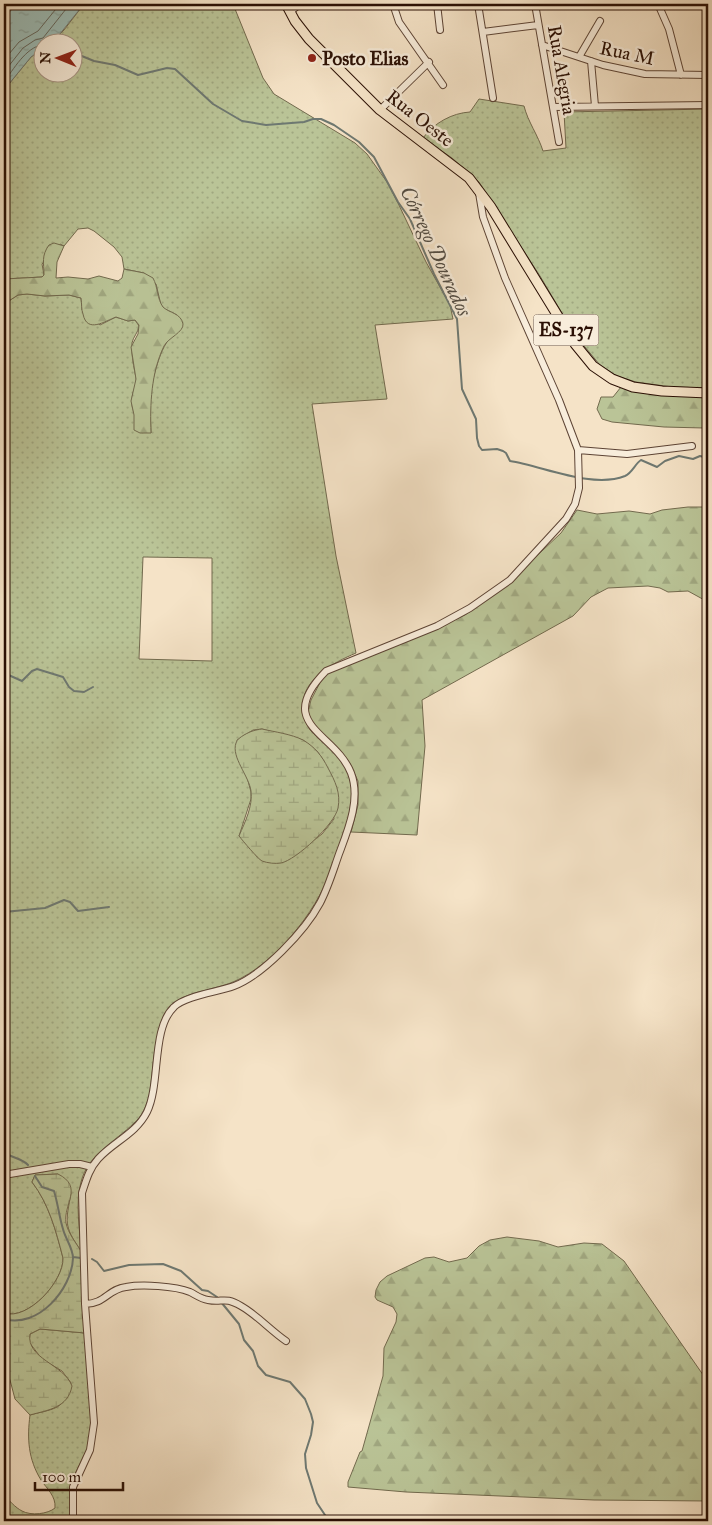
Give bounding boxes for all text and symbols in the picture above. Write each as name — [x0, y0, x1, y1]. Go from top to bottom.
street label: Rua Alegria — [542, 23, 581, 118]
north arrow — [32, 32, 82, 82]
street label: Rua M — [598, 36, 656, 70]
place label: Posto Elias — [322, 47, 409, 70]
text: N — [37, 52, 54, 64]
marker: Posto Elias — [306, 52, 318, 64]
street label: Rua Oeste — [382, 84, 458, 152]
water label: Córrego Dourados — [395, 182, 477, 321]
road number: ES-137 — [534, 314, 598, 346]
scale bar — [35, 1460, 122, 1492]
text: 100 m — [42, 1468, 82, 1486]

